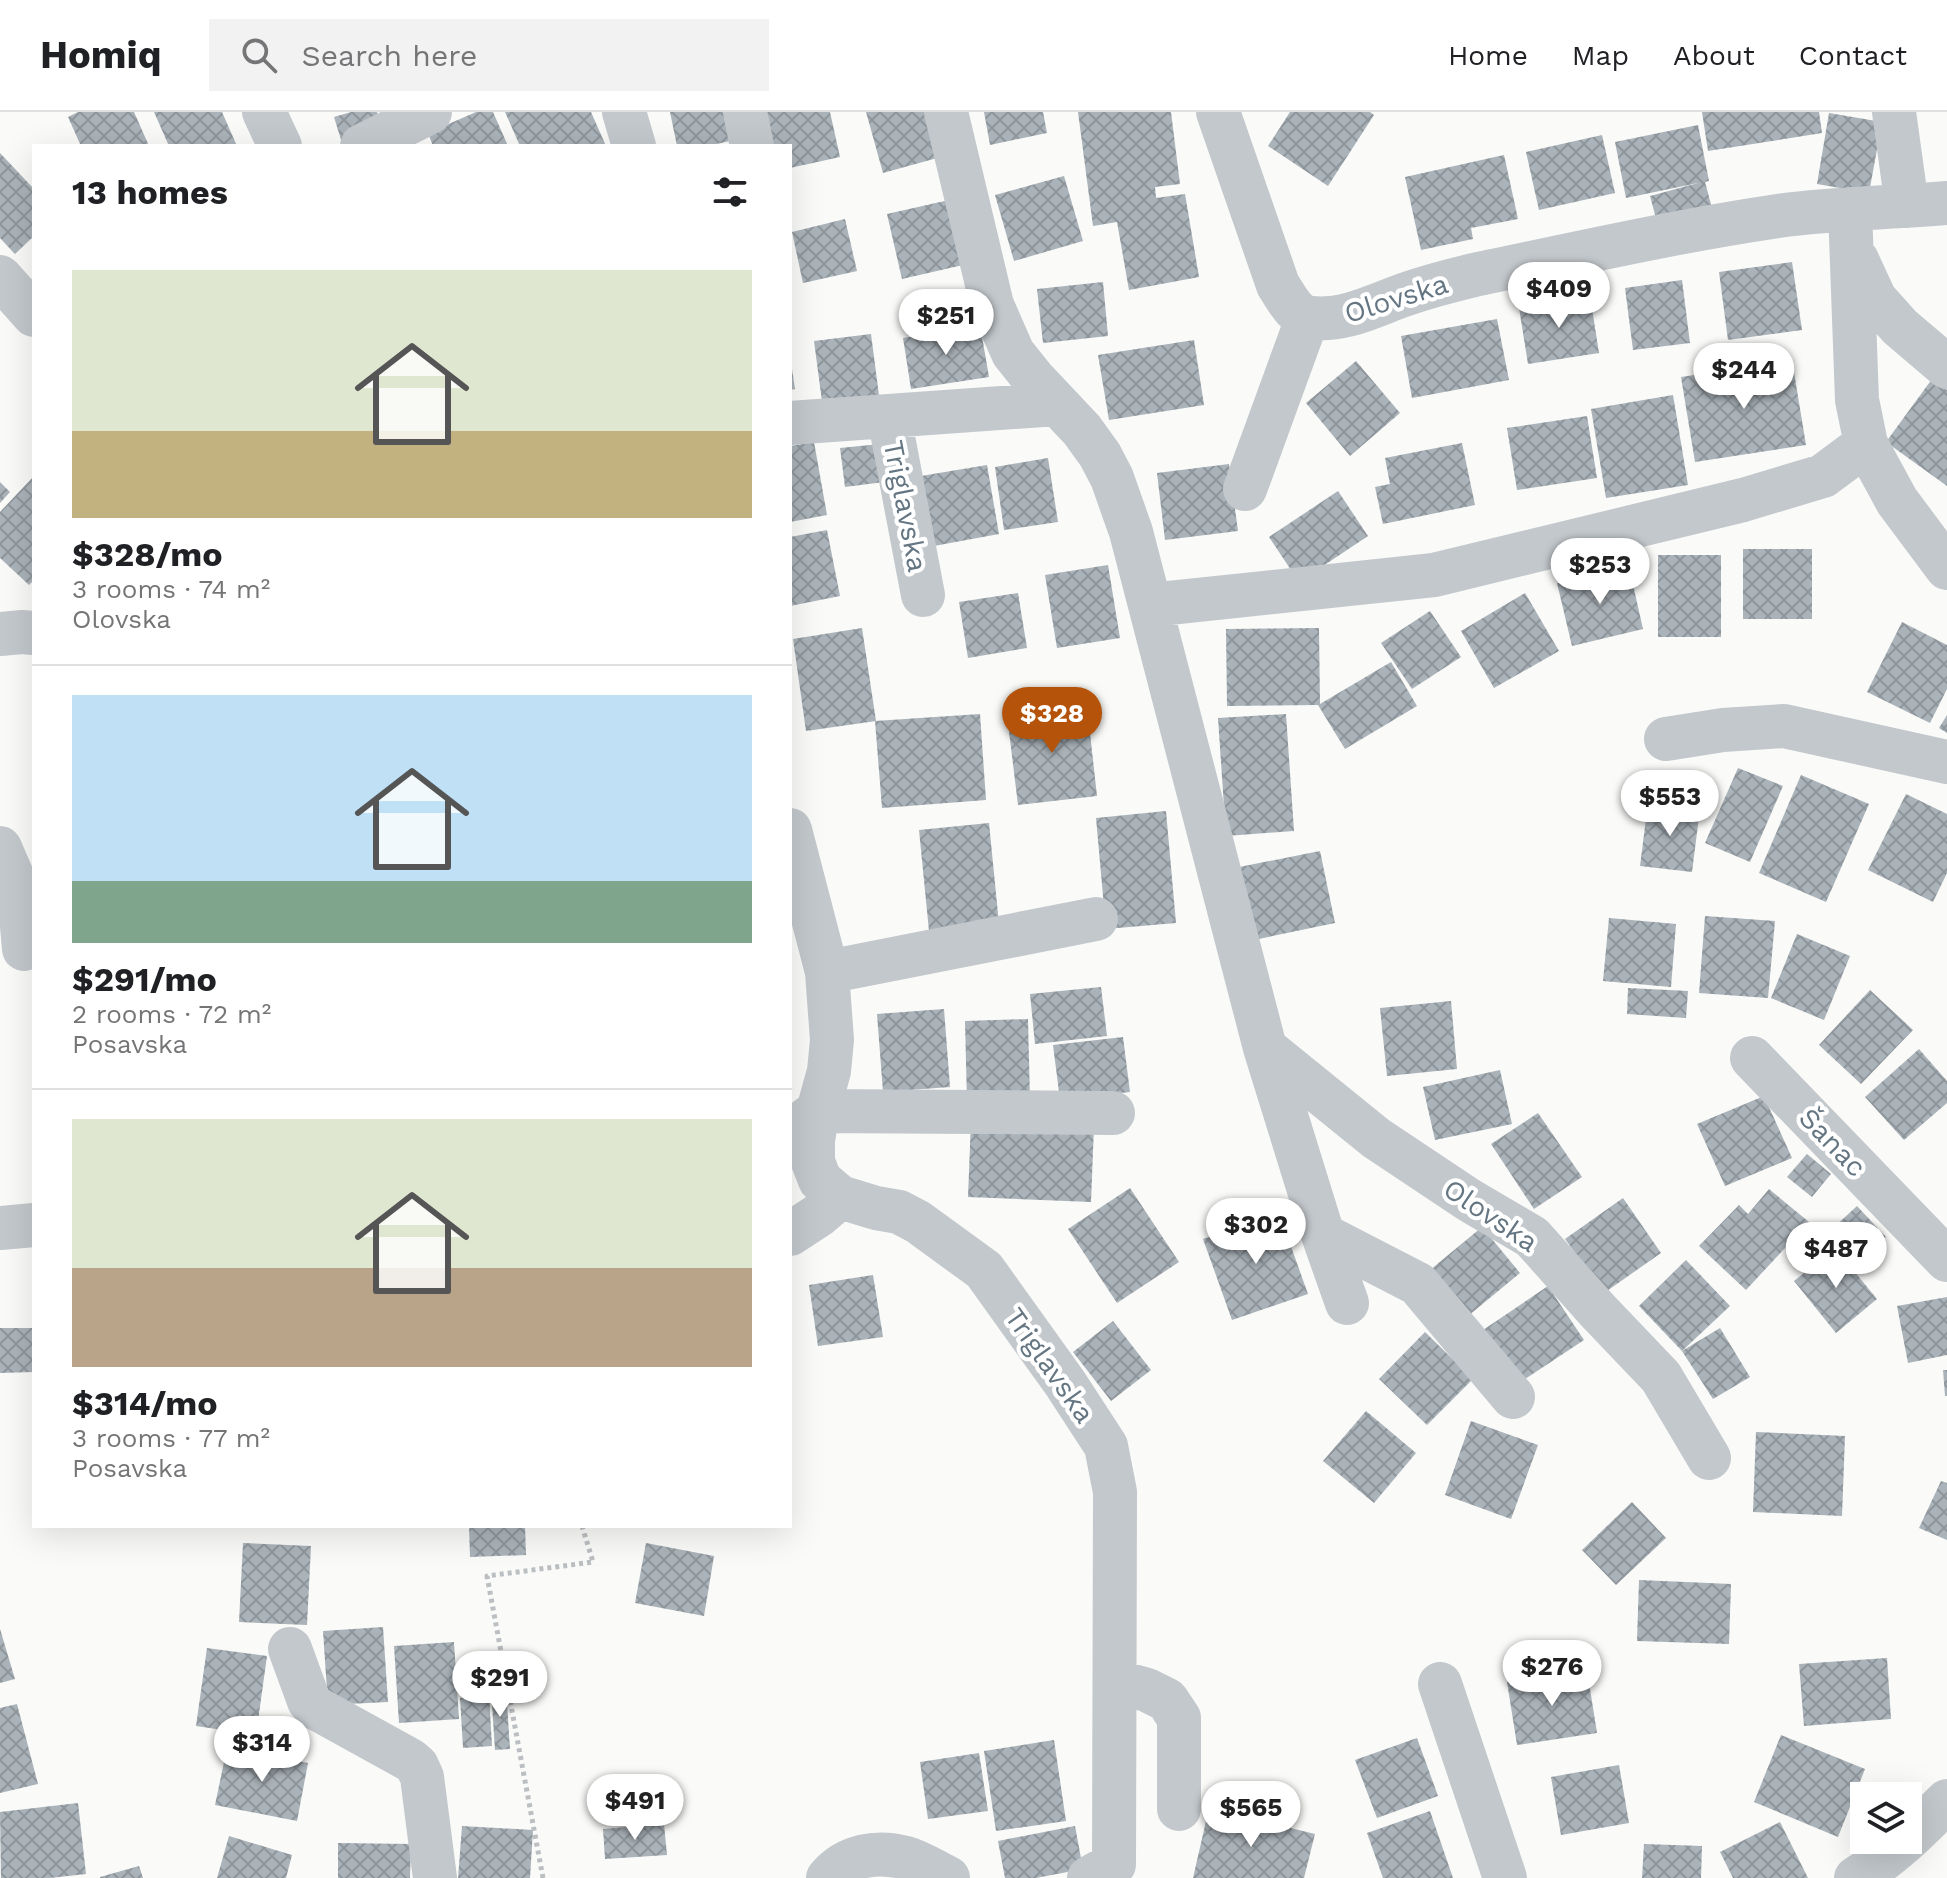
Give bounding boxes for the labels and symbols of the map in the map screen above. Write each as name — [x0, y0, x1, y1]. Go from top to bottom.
pin: $409 — [1512, 262, 1606, 330]
street label: Olovska — [1340, 267, 1452, 330]
pin: $251 — [899, 289, 993, 357]
pin: $244 — [1697, 343, 1791, 411]
street label: Triglavska — [877, 438, 934, 575]
pin: $253 — [1553, 538, 1647, 606]
pin: $328 — [1005, 687, 1099, 755]
pin: $553 — [1623, 770, 1717, 838]
street label: Šanac — [1792, 1101, 1873, 1183]
street label: Olovska — [1437, 1172, 1544, 1259]
pin: $302 — [1209, 1198, 1303, 1266]
pin: $487 — [1789, 1222, 1883, 1290]
street label: Triglavska — [998, 1301, 1101, 1429]
pin: $276 — [1505, 1640, 1599, 1708]
pin: $291 — [453, 1651, 547, 1719]
pin: $314 — [215, 1716, 309, 1784]
pin: $491 — [588, 1774, 682, 1842]
pin: $565 — [1204, 1781, 1298, 1849]

